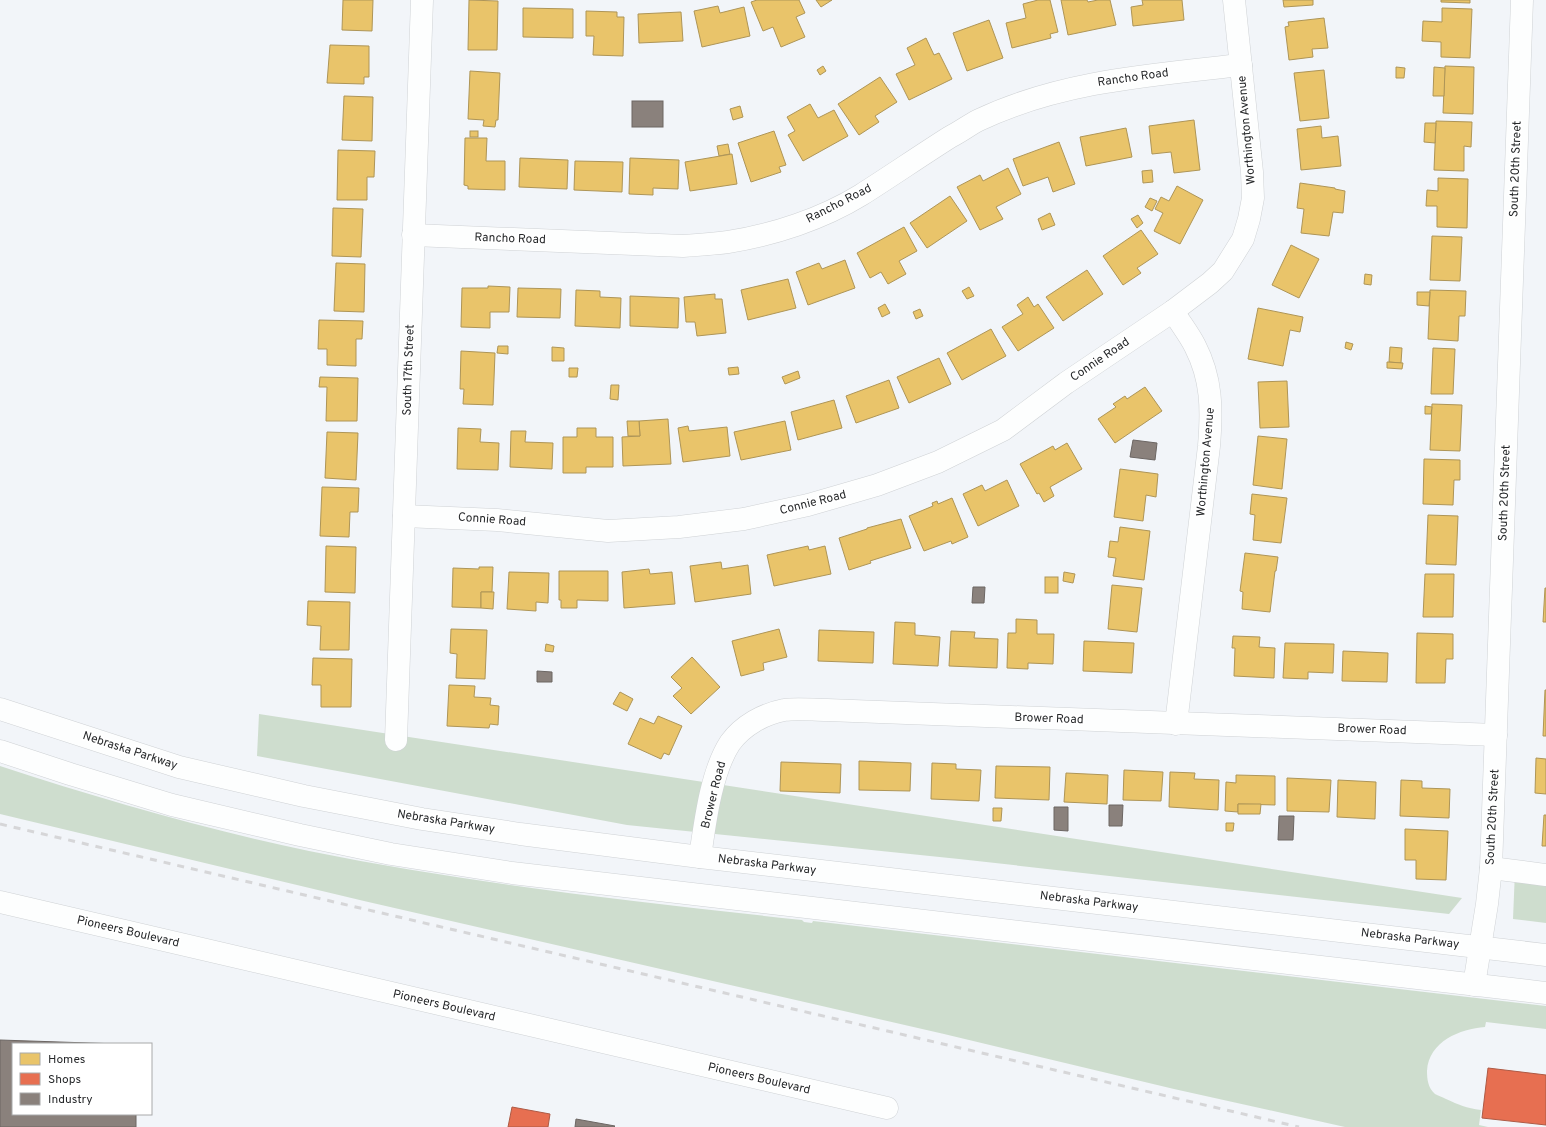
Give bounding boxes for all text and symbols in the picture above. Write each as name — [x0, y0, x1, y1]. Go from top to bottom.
street label: Rancho Road — [1096, 65, 1170, 91]
street label: Worthington Avenue — [1234, 75, 1260, 185]
street label: South 20th Street — [1506, 121, 1526, 217]
street label: Rancho Road — [804, 181, 874, 227]
street label: Rancho Road — [474, 230, 546, 248]
street label: South 17th Street — [399, 324, 419, 416]
street label: Connie Road — [1067, 334, 1133, 386]
street label: Worthington Avenue — [1193, 407, 1219, 517]
street label: South 20th Street — [1495, 445, 1515, 541]
street label: Connie Road — [778, 487, 848, 519]
street label: Connie Road — [457, 510, 527, 530]
street label: Brower Road — [1014, 710, 1084, 728]
street label: Brower Road — [1337, 721, 1407, 739]
street label: Nebraska Parkway — [80, 728, 180, 774]
street label: Brower Road — [698, 760, 730, 830]
street label: South 20th Street — [1482, 769, 1504, 865]
street label: Nebraska Parkway — [396, 806, 496, 838]
street label: Nebraska Parkway — [717, 851, 817, 879]
street label: Nebraska Parkway — [1039, 888, 1139, 916]
street label: Pioneers Boulevard — [75, 912, 181, 952]
street label: Nebraska Parkway — [1360, 925, 1460, 953]
street label: Pioneers Boulevard — [391, 986, 497, 1026]
legend — [12, 1043, 152, 1115]
text: Homes — [48, 1052, 85, 1068]
street label: Pioneers Boulevard — [706, 1059, 812, 1099]
text: Shops — [48, 1072, 81, 1088]
text: Industry — [48, 1092, 93, 1108]

